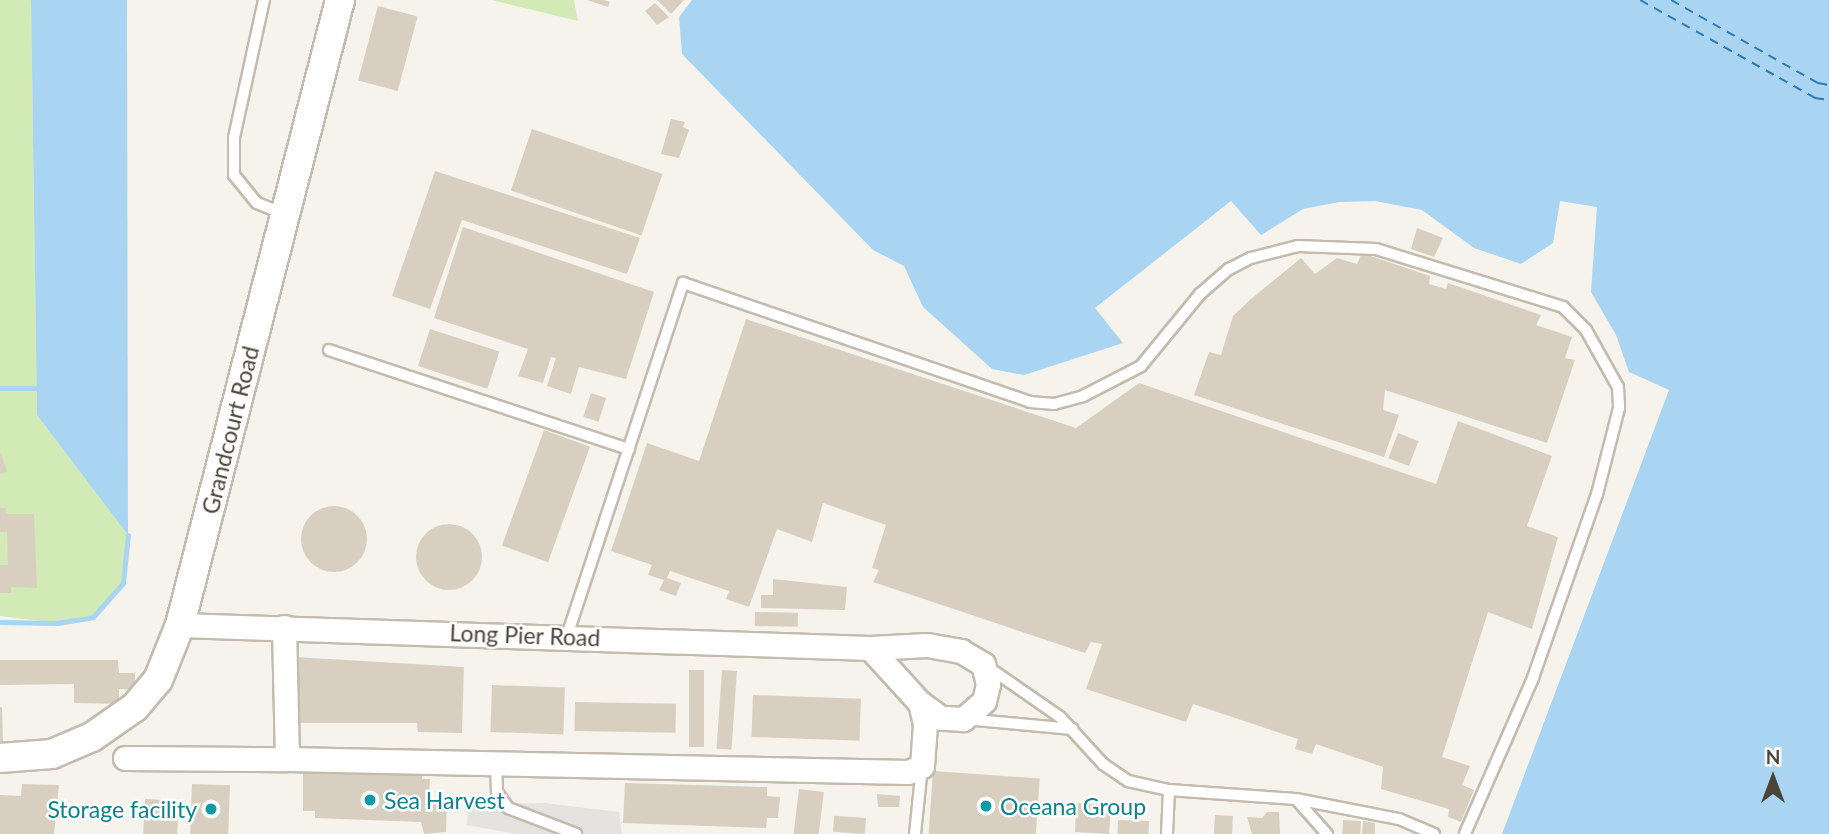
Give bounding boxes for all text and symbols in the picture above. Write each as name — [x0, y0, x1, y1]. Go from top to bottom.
street label: Grandcourt Road — [196, 343, 264, 517]
street label: Long Pier Road — [449, 619, 601, 651]
north arrow — [1738, 743, 1808, 813]
text: N — [1766, 745, 1780, 768]
place label: Sea Harvest — [384, 786, 505, 814]
marker: Sea Harvest — [362, 792, 378, 808]
place label: Oceana Group — [1000, 792, 1146, 820]
place label: Storage facility — [47, 795, 197, 823]
marker: Oceana Group — [978, 798, 994, 814]
marker: Storage facility — [203, 801, 219, 817]

